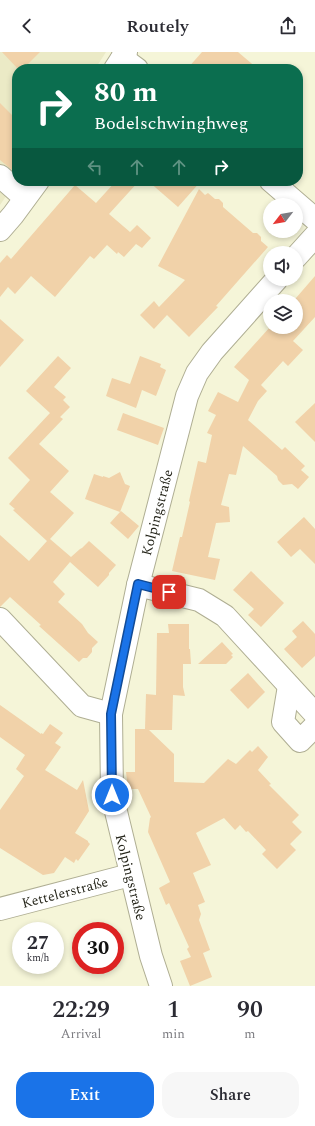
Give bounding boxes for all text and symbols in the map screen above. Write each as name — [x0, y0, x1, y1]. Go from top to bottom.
text: Routely — [126, 13, 189, 40]
icon: back — [16, 15, 38, 37]
icon: share — [277, 15, 299, 37]
text: 80 m — [94, 71, 158, 114]
icon: right — [28, 80, 80, 132]
text: Bodelschwinghweg — [94, 110, 248, 137]
icon: left — [84, 156, 106, 178]
icon: ahead — [126, 156, 148, 178]
icon: ahead — [168, 156, 190, 178]
icon: right — [210, 156, 232, 178]
north arrow — [263, 198, 303, 238]
map controls — [263, 198, 303, 334]
button: sound — [263, 246, 303, 286]
button: layers — [263, 294, 303, 334]
street label: Kolpingstraße — [136, 467, 179, 558]
pin — [152, 575, 186, 609]
icon: arrive — [158, 581, 180, 603]
position arrow — [91, 774, 133, 816]
street label: Kolpingstraße — [110, 832, 151, 923]
street label: Kettelerstraße — [19, 871, 111, 914]
speed limit sign: 30 — [72, 922, 124, 974]
text: 27 — [27, 928, 49, 958]
text: km/h — [27, 950, 49, 966]
text: 22:29 — [52, 992, 110, 1028]
text: 1 — [167, 992, 180, 1028]
text: 90 — [237, 992, 263, 1028]
text: Arrival — [61, 1024, 101, 1044]
text: min — [162, 1024, 185, 1044]
text: m — [244, 1024, 256, 1044]
button: Exit — [16, 1072, 154, 1118]
button: Share — [162, 1072, 299, 1118]

